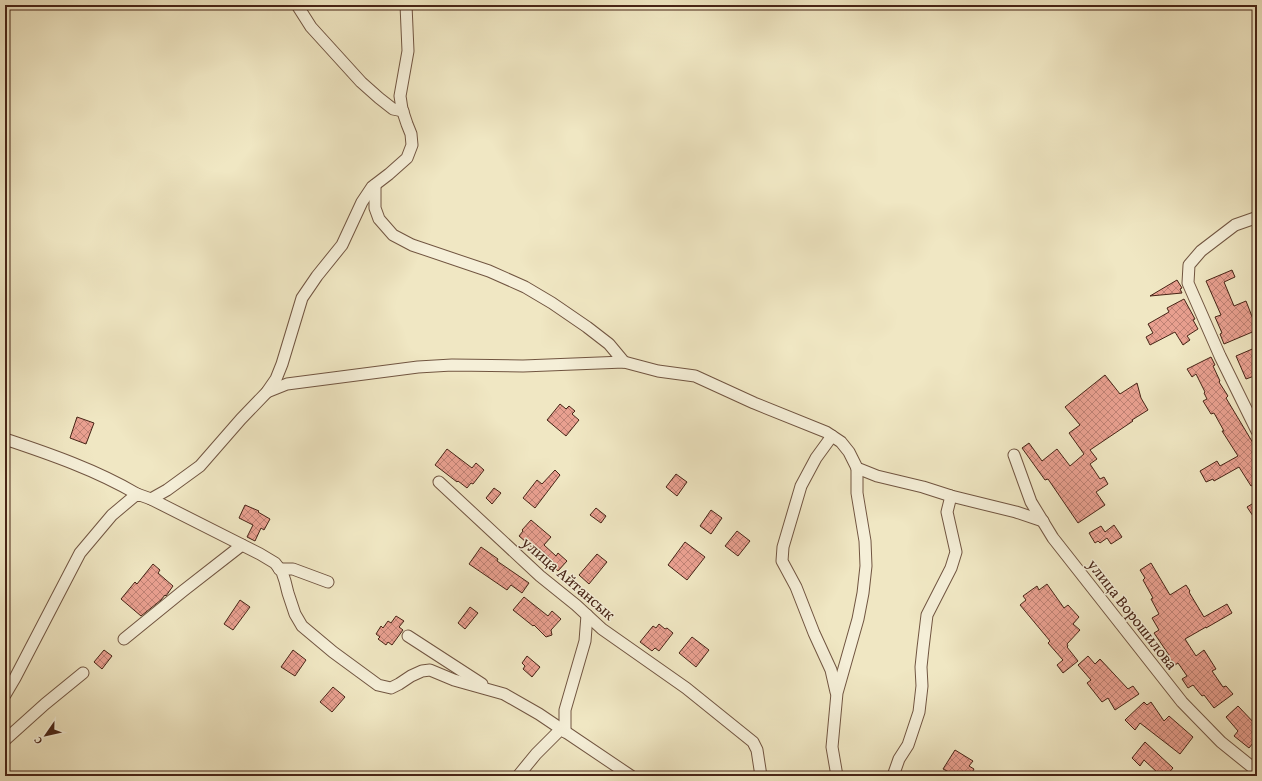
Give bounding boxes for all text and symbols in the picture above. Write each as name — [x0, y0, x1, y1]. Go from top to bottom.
street label: улица Айтансык — [516, 530, 622, 626]
street label: улица Ворошилова — [1081, 553, 1184, 675]
north arrow — [26, 715, 66, 755]
text: С — [29, 734, 46, 748]

